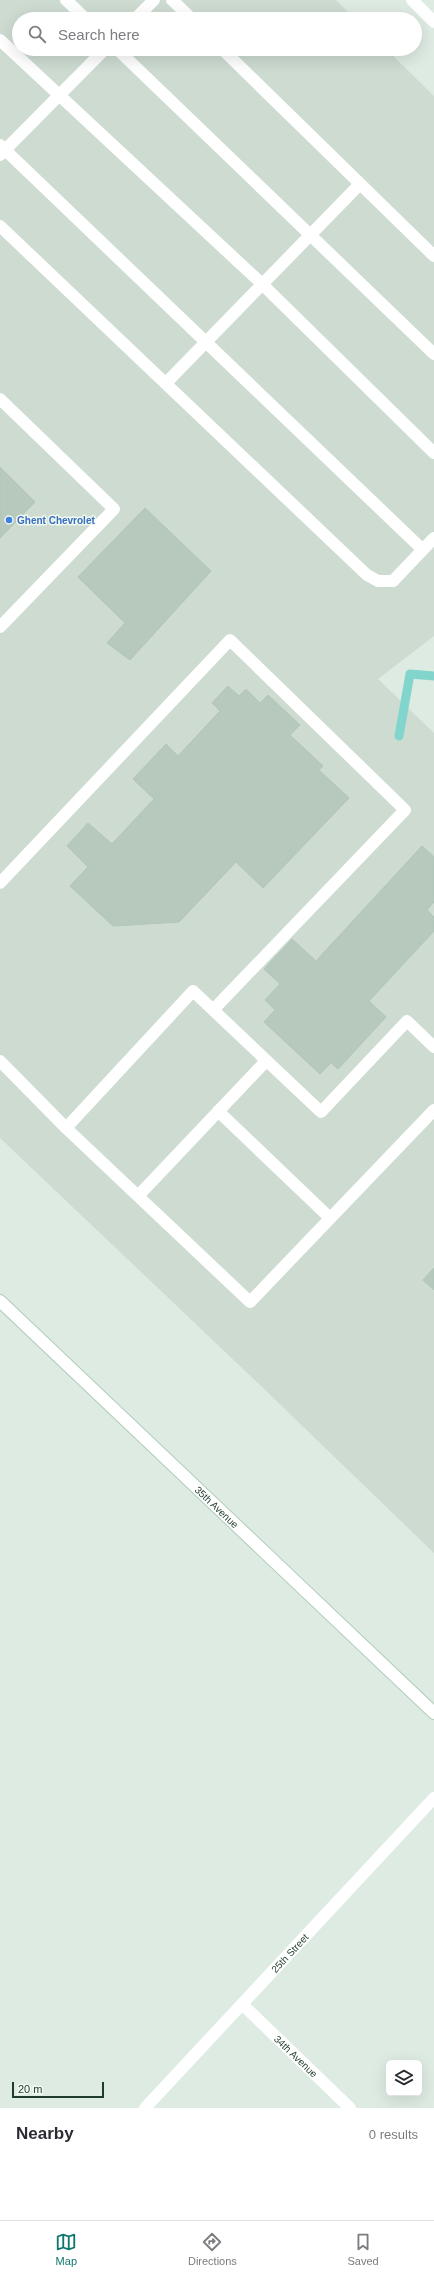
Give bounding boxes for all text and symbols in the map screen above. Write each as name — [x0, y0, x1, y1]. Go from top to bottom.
search box — [12, 12, 422, 56]
icon: search — [26, 23, 48, 45]
text: Search here — [58, 26, 140, 43]
marker: Ghent Chevrolet — [4, 515, 14, 525]
place label: Ghent Chevrolet — [17, 515, 95, 526]
street label: 35th Avenue — [193, 1484, 241, 1531]
street label: 25th Street — [269, 1931, 311, 1975]
street label: 34th Avenue — [272, 2033, 320, 2080]
map controls — [386, 2060, 422, 2096]
button: layers — [386, 2060, 422, 2096]
scale bar — [12, 2080, 104, 2099]
text: 20 m — [18, 2083, 42, 2095]
text: Nearby — [16, 2124, 74, 2143]
text: 0 results — [369, 2127, 418, 2142]
tab: Map — [55, 2231, 77, 2267]
tab: Directions — [188, 2231, 237, 2267]
tab: Saved — [347, 2231, 379, 2267]

